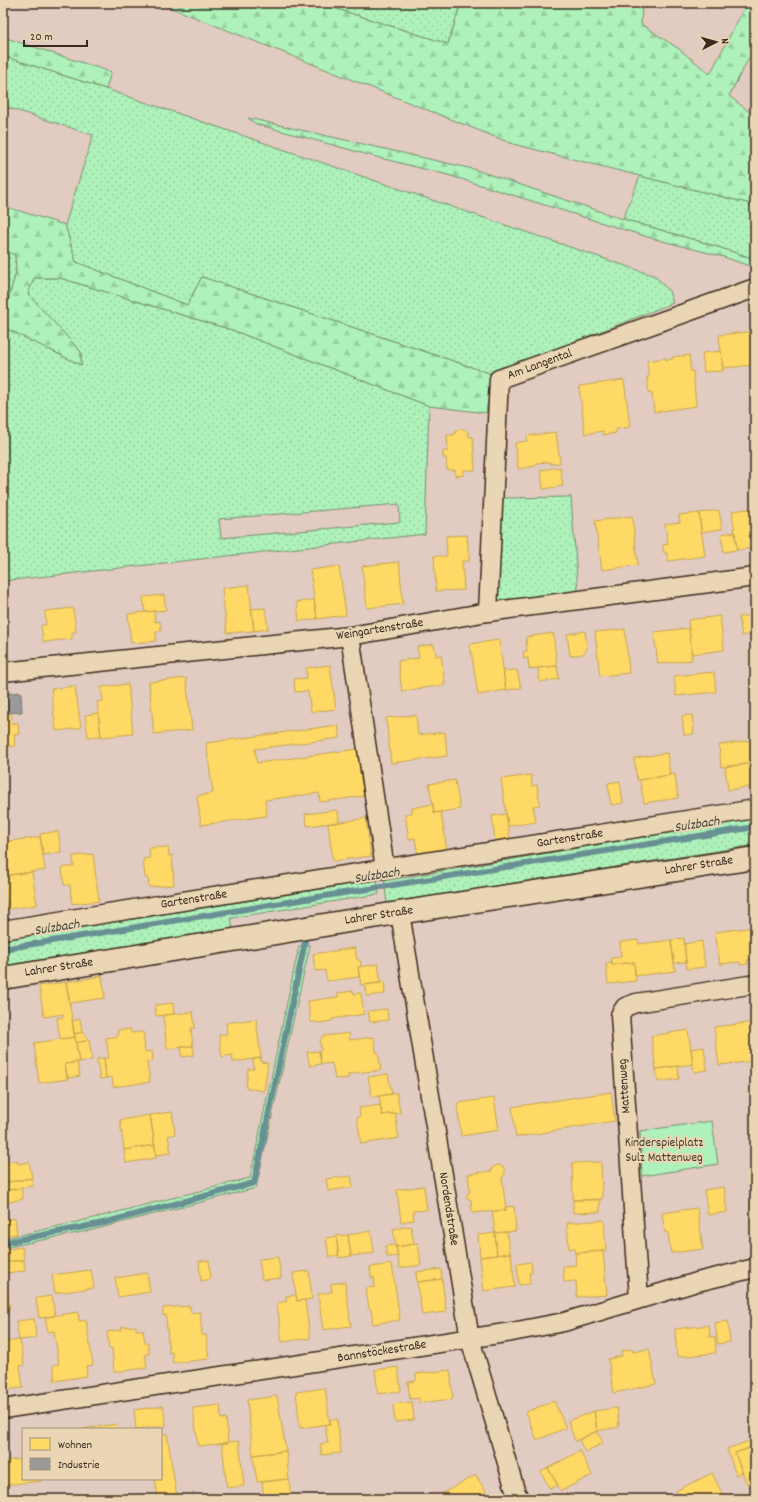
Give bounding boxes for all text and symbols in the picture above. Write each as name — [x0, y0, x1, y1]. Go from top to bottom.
scale bar — [24, 22, 87, 48]
north arrow — [696, 22, 736, 62]
text: 20 m — [30, 29, 53, 46]
text: N — [716, 38, 732, 45]
street label: Am Langental — [505, 344, 575, 386]
street label: Weingartenstraße — [335, 614, 425, 646]
water label: Sulzbach — [673, 811, 722, 838]
street label: Gartenstraße — [535, 824, 605, 854]
street label: Lahrer Straße — [663, 851, 735, 881]
water label: Sulzbach — [353, 862, 402, 889]
street label: Gartenstraße — [159, 885, 229, 915]
street label: Lahrer Straße — [343, 901, 415, 931]
water label: Sulzbach — [33, 914, 82, 941]
street label: Lahrer Straße — [23, 953, 95, 983]
street label: Mattenweg — [614, 1058, 636, 1114]
park label: Kinderspielplatz Sulz Mattenweg — [625, 1134, 703, 1168]
street label: Nordendstraße — [433, 1171, 463, 1247]
street label: Bannstöckestraße — [336, 1336, 428, 1368]
legend — [22, 1428, 162, 1480]
text: Wohnen — [58, 1437, 93, 1454]
text: Industrie — [58, 1457, 99, 1474]

